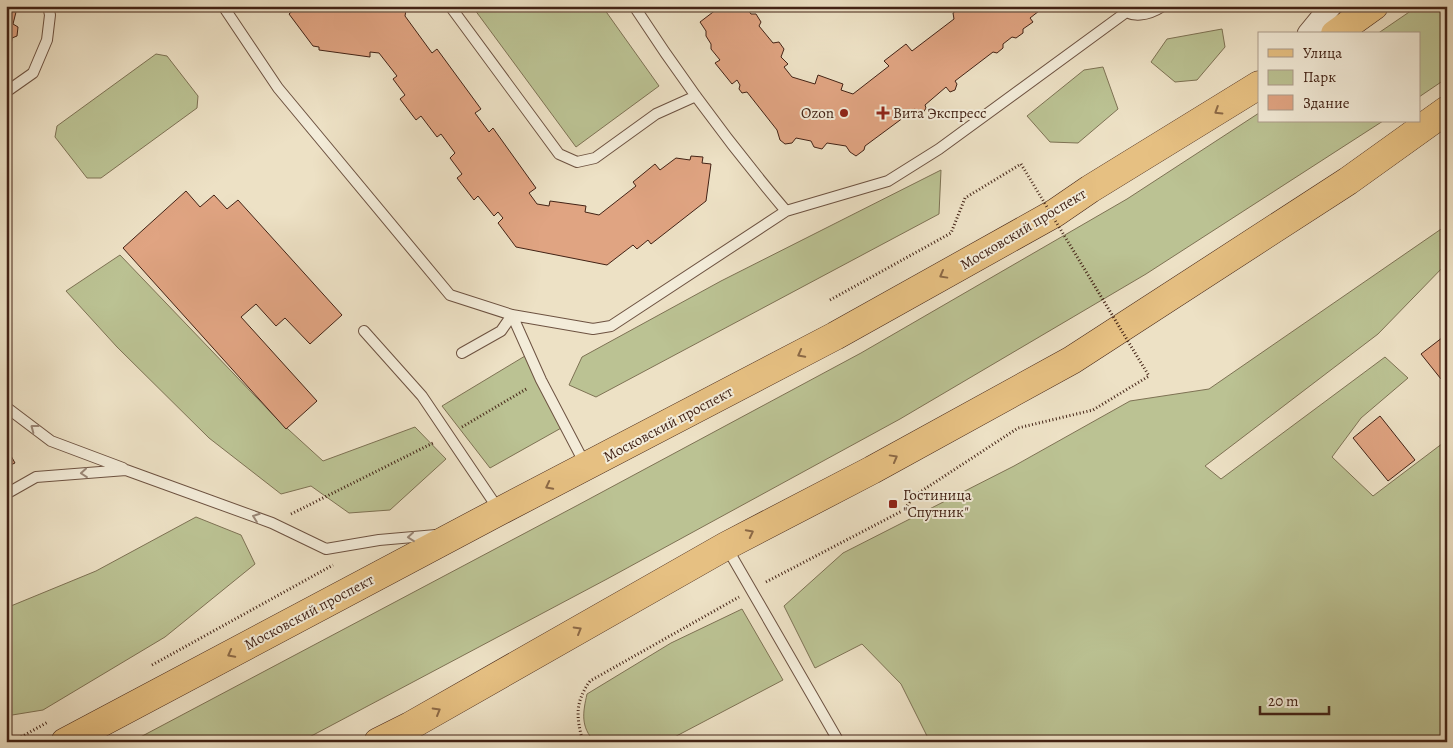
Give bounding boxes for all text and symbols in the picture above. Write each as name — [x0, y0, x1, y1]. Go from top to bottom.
legend — [1258, 32, 1420, 122]
text: Улица — [1303, 43, 1342, 63]
text: Парк — [1303, 67, 1336, 87]
text: Здание — [1303, 93, 1350, 113]
place label: Ozon — [801, 103, 834, 123]
place label: Вита Экспресс — [893, 103, 986, 123]
one-way arrow — [1214, 104, 1223, 114]
marker: Ozon — [838, 107, 850, 119]
marker: Вита Экспресс — [877, 107, 889, 119]
street label: Московский проспект — [956, 183, 1090, 275]
one-way arrow — [940, 269, 949, 279]
one-way arrow — [798, 348, 807, 358]
street label: Московский проспект — [600, 381, 736, 467]
one-way arrow — [31, 426, 40, 434]
one-way arrow — [889, 454, 898, 464]
one-way arrow — [80, 467, 88, 478]
one-way arrow — [545, 480, 554, 490]
place label: Гостиница "Спутник" — [903, 485, 972, 522]
marker: Гостиница "Спутник" — [887, 498, 899, 510]
one-way arrow — [252, 513, 261, 523]
one-way arrow — [745, 529, 754, 539]
one-way arrow — [406, 531, 414, 542]
street label: Московский проспект — [241, 569, 377, 655]
one-way arrow — [573, 626, 582, 636]
one-way arrow — [227, 648, 236, 658]
scale bar — [1260, 683, 1329, 715]
text: 20 m — [1268, 691, 1299, 711]
one-way arrow — [432, 707, 441, 717]

